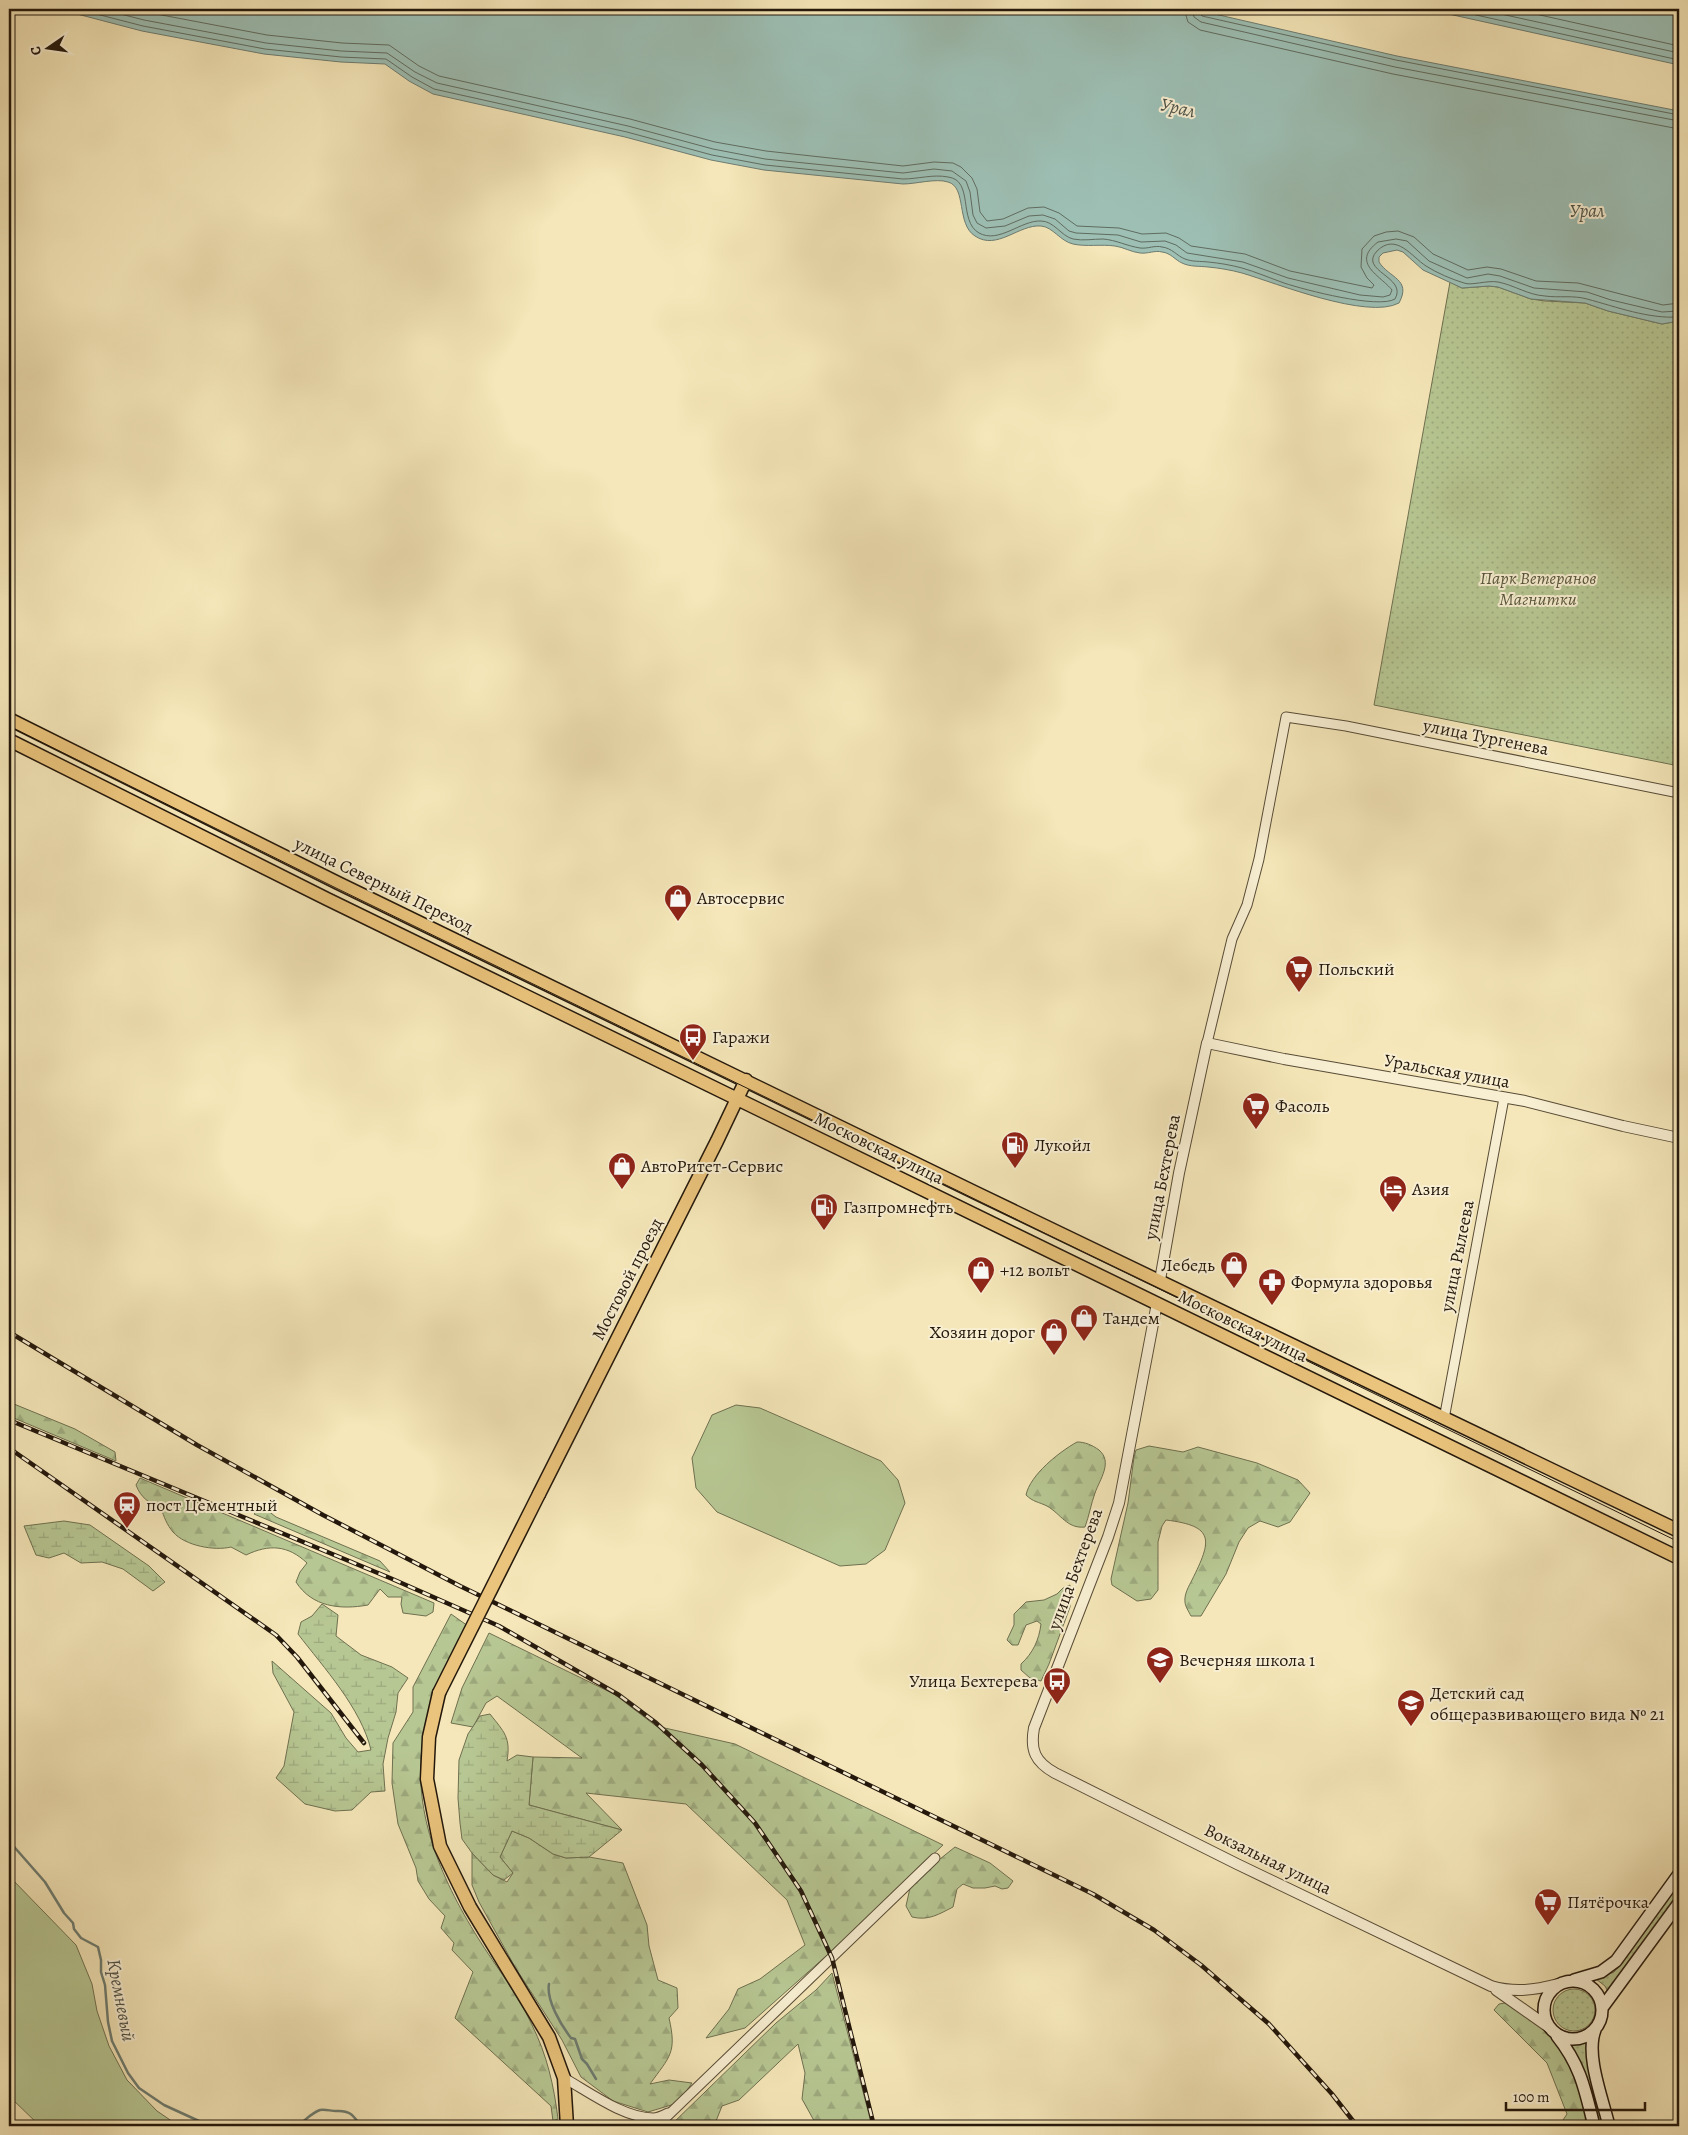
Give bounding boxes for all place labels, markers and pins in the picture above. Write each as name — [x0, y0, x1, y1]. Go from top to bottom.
shop icon: Автосервис — [663, 883, 693, 922]
place label: Автосервис — [696, 886, 785, 910]
supermarket icon: Польский — [1284, 954, 1314, 993]
place label: Польский — [1318, 957, 1395, 981]
bus stop icon: Гаражи — [678, 1022, 708, 1061]
place label: Гаражи — [712, 1025, 770, 1049]
supermarket icon: Фасоль — [1241, 1091, 1271, 1130]
place label: Фасоль — [1275, 1094, 1330, 1118]
fuel station icon: Лукойл — [1000, 1130, 1030, 1169]
place label: Лукойл — [1034, 1133, 1091, 1157]
shop icon: АвтоРитет-Сервис — [607, 1151, 637, 1190]
place label: АвтоРитет-Сервис — [640, 1154, 783, 1178]
hotel icon: Азия — [1378, 1174, 1408, 1213]
place label: Азия — [1411, 1177, 1449, 1201]
fuel station icon: Газпромнефть — [809, 1192, 839, 1231]
place label: Газпромнефть — [843, 1195, 953, 1219]
shop icon: Лебедь — [1219, 1250, 1249, 1289]
place label: Лебедь — [1161, 1253, 1215, 1277]
shop icon: +12 вольт — [966, 1255, 996, 1294]
place label: +12 вольт — [1000, 1258, 1070, 1282]
pharmacy icon: Формула здоровья — [1257, 1267, 1287, 1306]
place label: Формула здоровья — [1291, 1270, 1433, 1294]
shop icon: Тандем — [1069, 1303, 1099, 1342]
place label: Тандем — [1103, 1306, 1160, 1330]
shop icon: Хозяин дорог — [1039, 1317, 1069, 1356]
place label: Хозяин дорог — [930, 1320, 1035, 1344]
station icon: пост Цементный — [112, 1490, 142, 1529]
place label: пост Цементный — [146, 1493, 277, 1517]
school or university icon: Вечерняя школа 1 — [1145, 1645, 1175, 1684]
place label: Вечерняя школа 1 — [1179, 1648, 1315, 1672]
bus stop icon: Улица Бехтерева — [1042, 1666, 1072, 1705]
place label: Улица Бехтерева — [909, 1669, 1039, 1693]
place label: Детский сад общеразвивающего вида № 21 — [1430, 1681, 1665, 1726]
school or university icon: Детский сад общеразвивающего вида № 21 — [1396, 1688, 1426, 1727]
supermarket icon: Пятёрочка — [1533, 1887, 1563, 1926]
place label: Пятёрочка — [1567, 1890, 1650, 1914]

